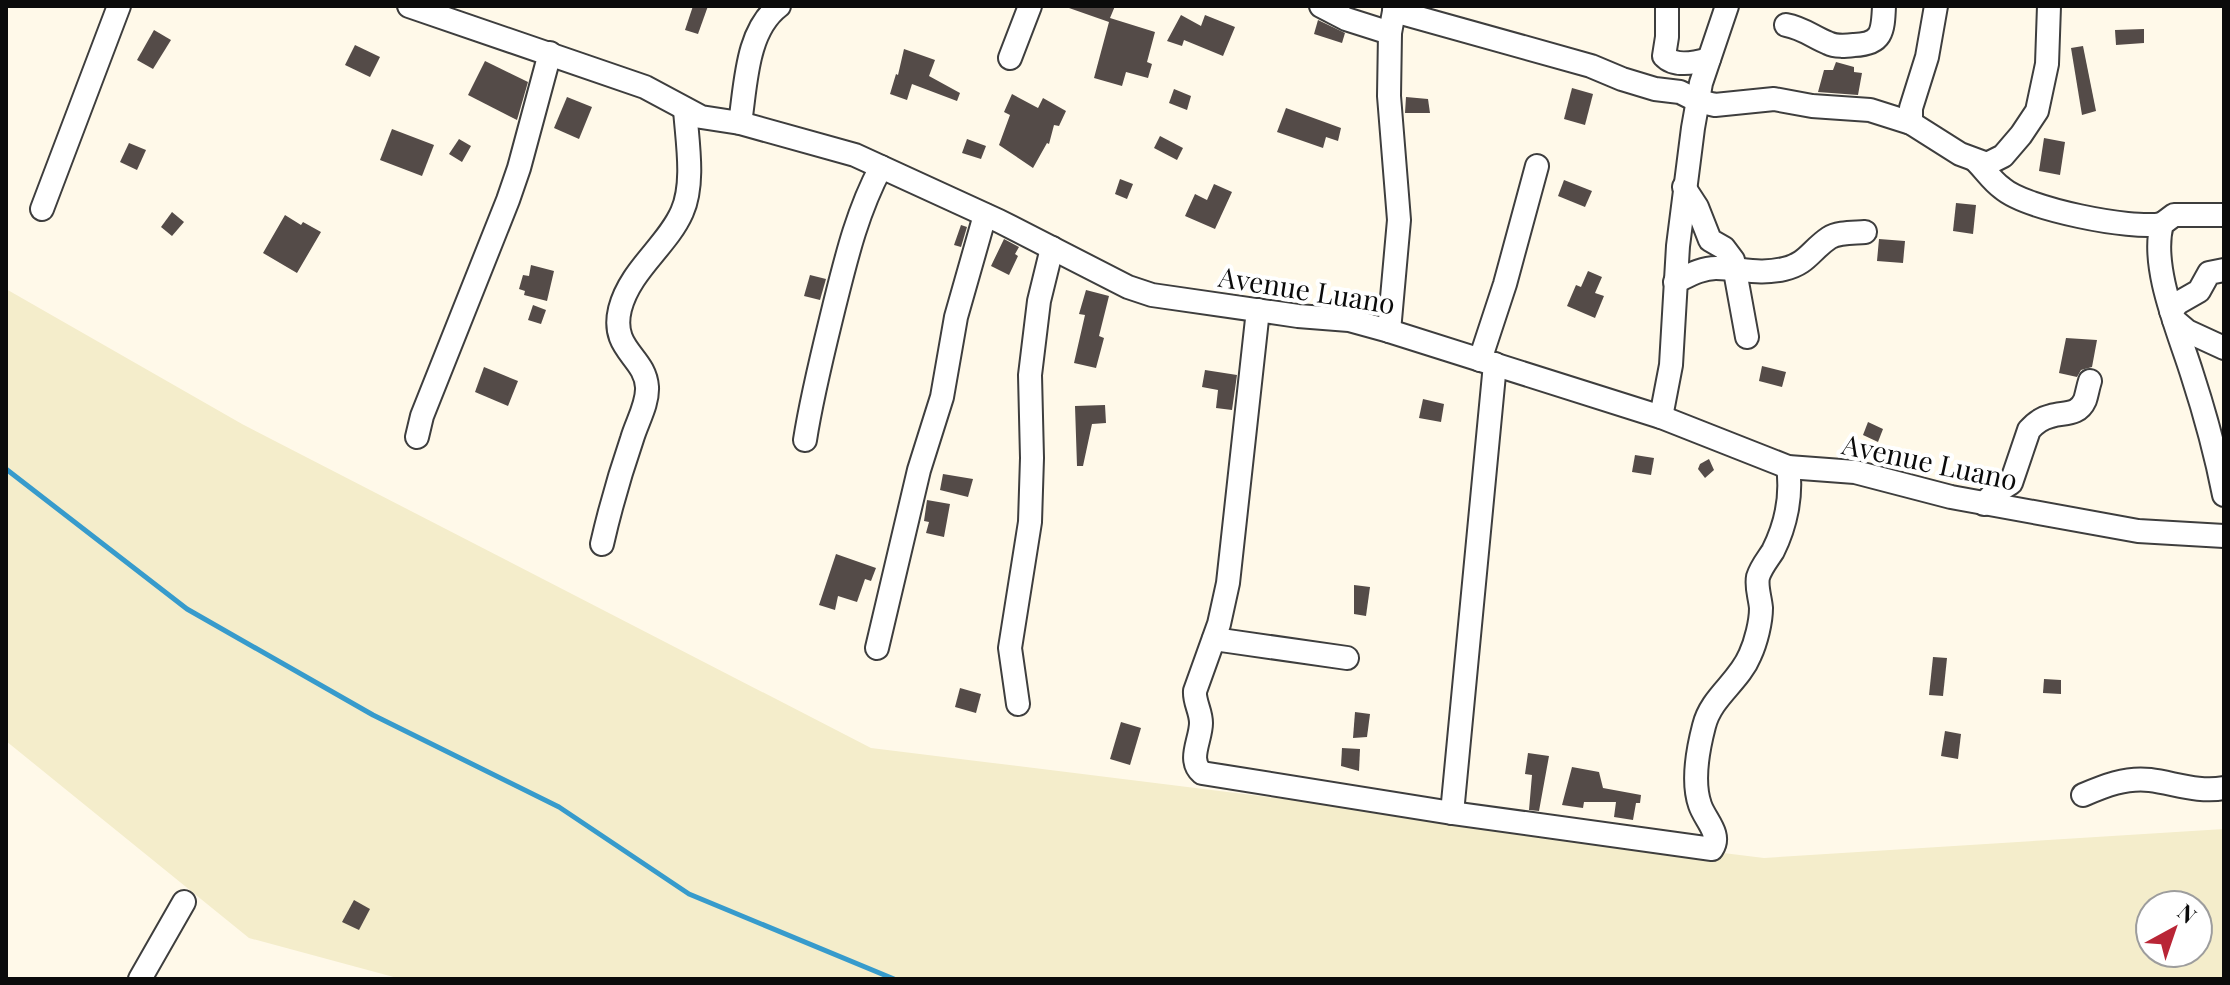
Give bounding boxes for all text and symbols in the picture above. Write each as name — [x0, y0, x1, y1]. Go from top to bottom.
street label: Avenue Luano — [1215, 257, 1398, 321]
street label: Avenue Luano — [1838, 424, 2021, 498]
north arrow — [2134, 889, 2214, 969]
text: N — [2172, 896, 2203, 930]

